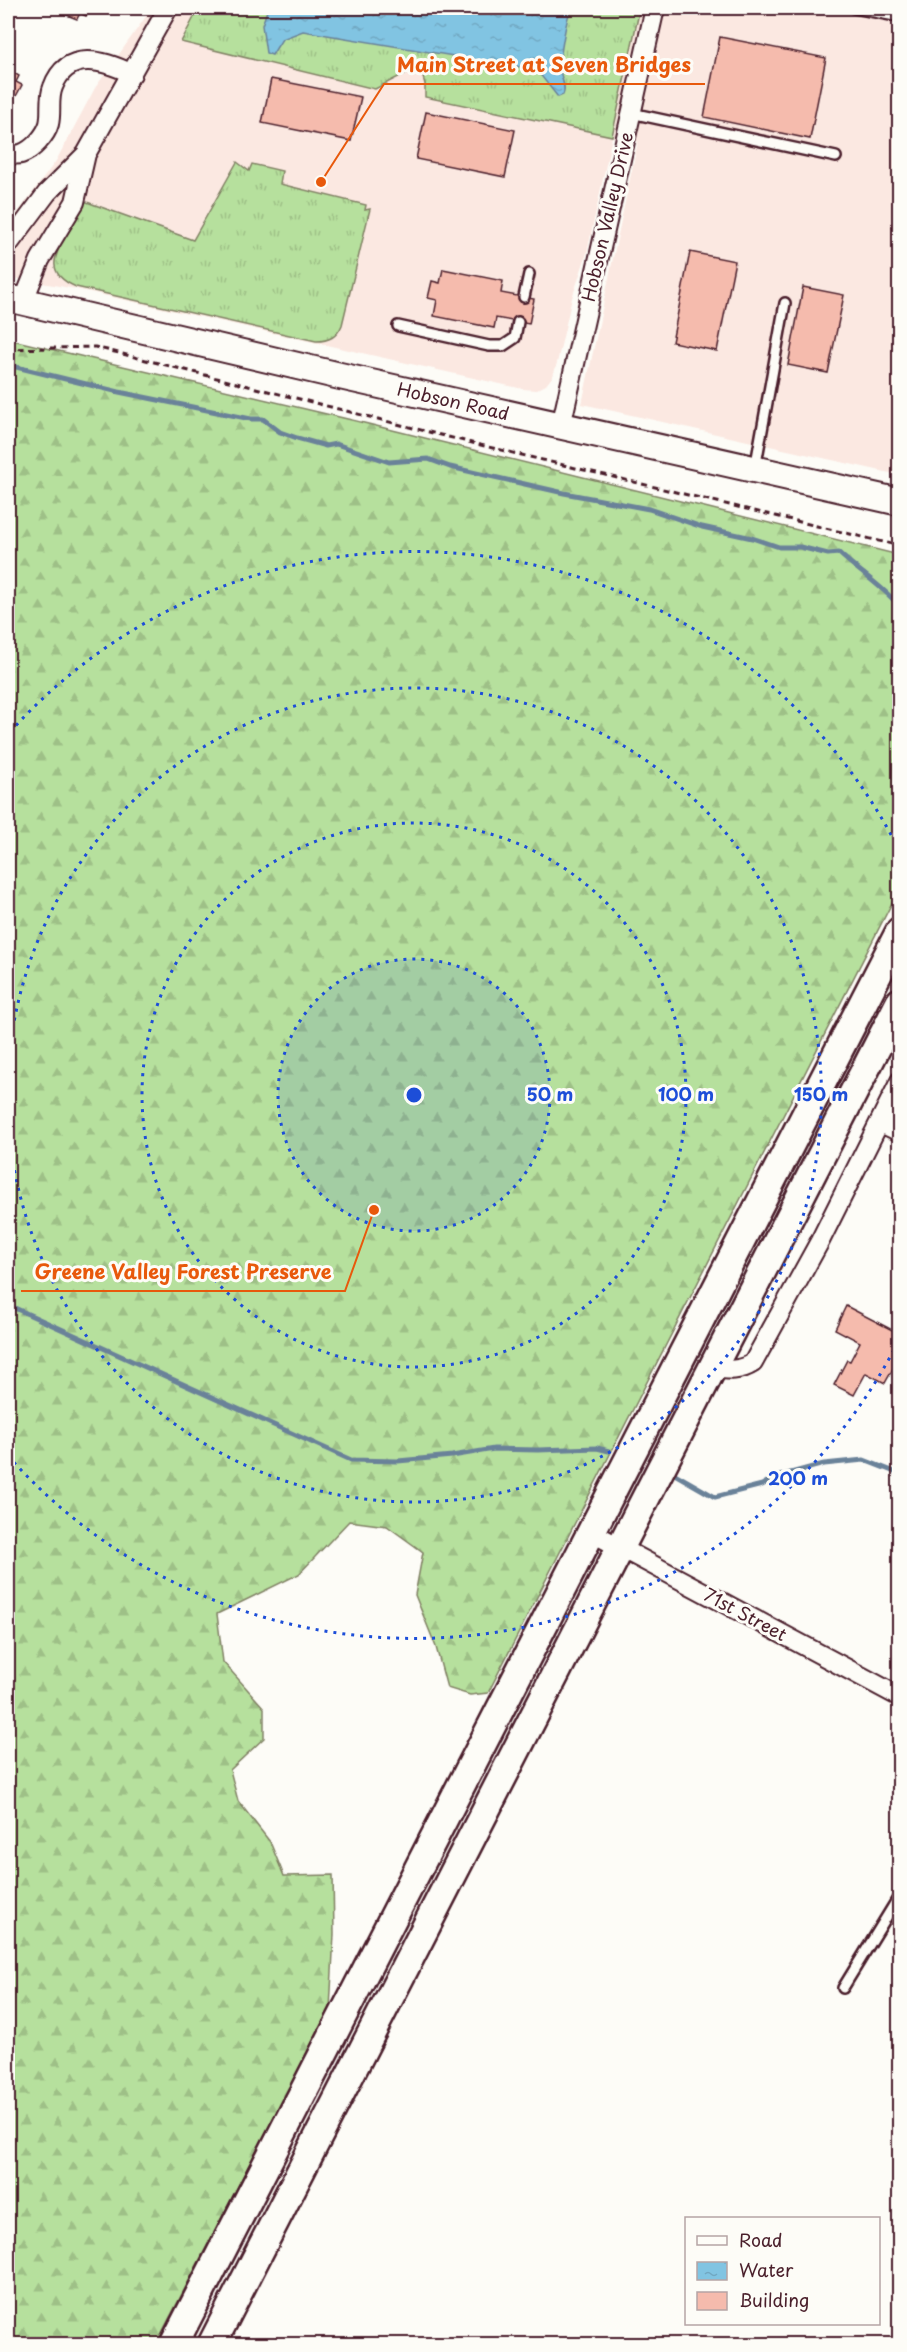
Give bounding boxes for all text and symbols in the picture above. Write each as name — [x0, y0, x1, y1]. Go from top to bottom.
callout: Main Street at Seven Bridges — [384, 46, 705, 84]
text: Main Street at Seven Bridges — [397, 49, 691, 79]
street label: Hobson Valley Drive — [574, 129, 639, 304]
street label: Hobson Road — [395, 375, 512, 427]
text: 50 m — [527, 1080, 573, 1107]
text: 100 m — [658, 1080, 714, 1107]
text: 150 m — [794, 1080, 848, 1107]
centre of rings — [404, 1085, 424, 1105]
callout: Greene Valley Forest Preserve — [21, 1253, 345, 1291]
text: Greene Valley Forest Preserve — [34, 1256, 332, 1286]
text: 200 m — [768, 1464, 828, 1491]
street label: 71st Street — [699, 1580, 792, 1647]
legend — [685, 2217, 880, 2325]
text: Road — [739, 2226, 783, 2253]
text: Water — [739, 2256, 794, 2283]
text: Building — [739, 2286, 809, 2313]

